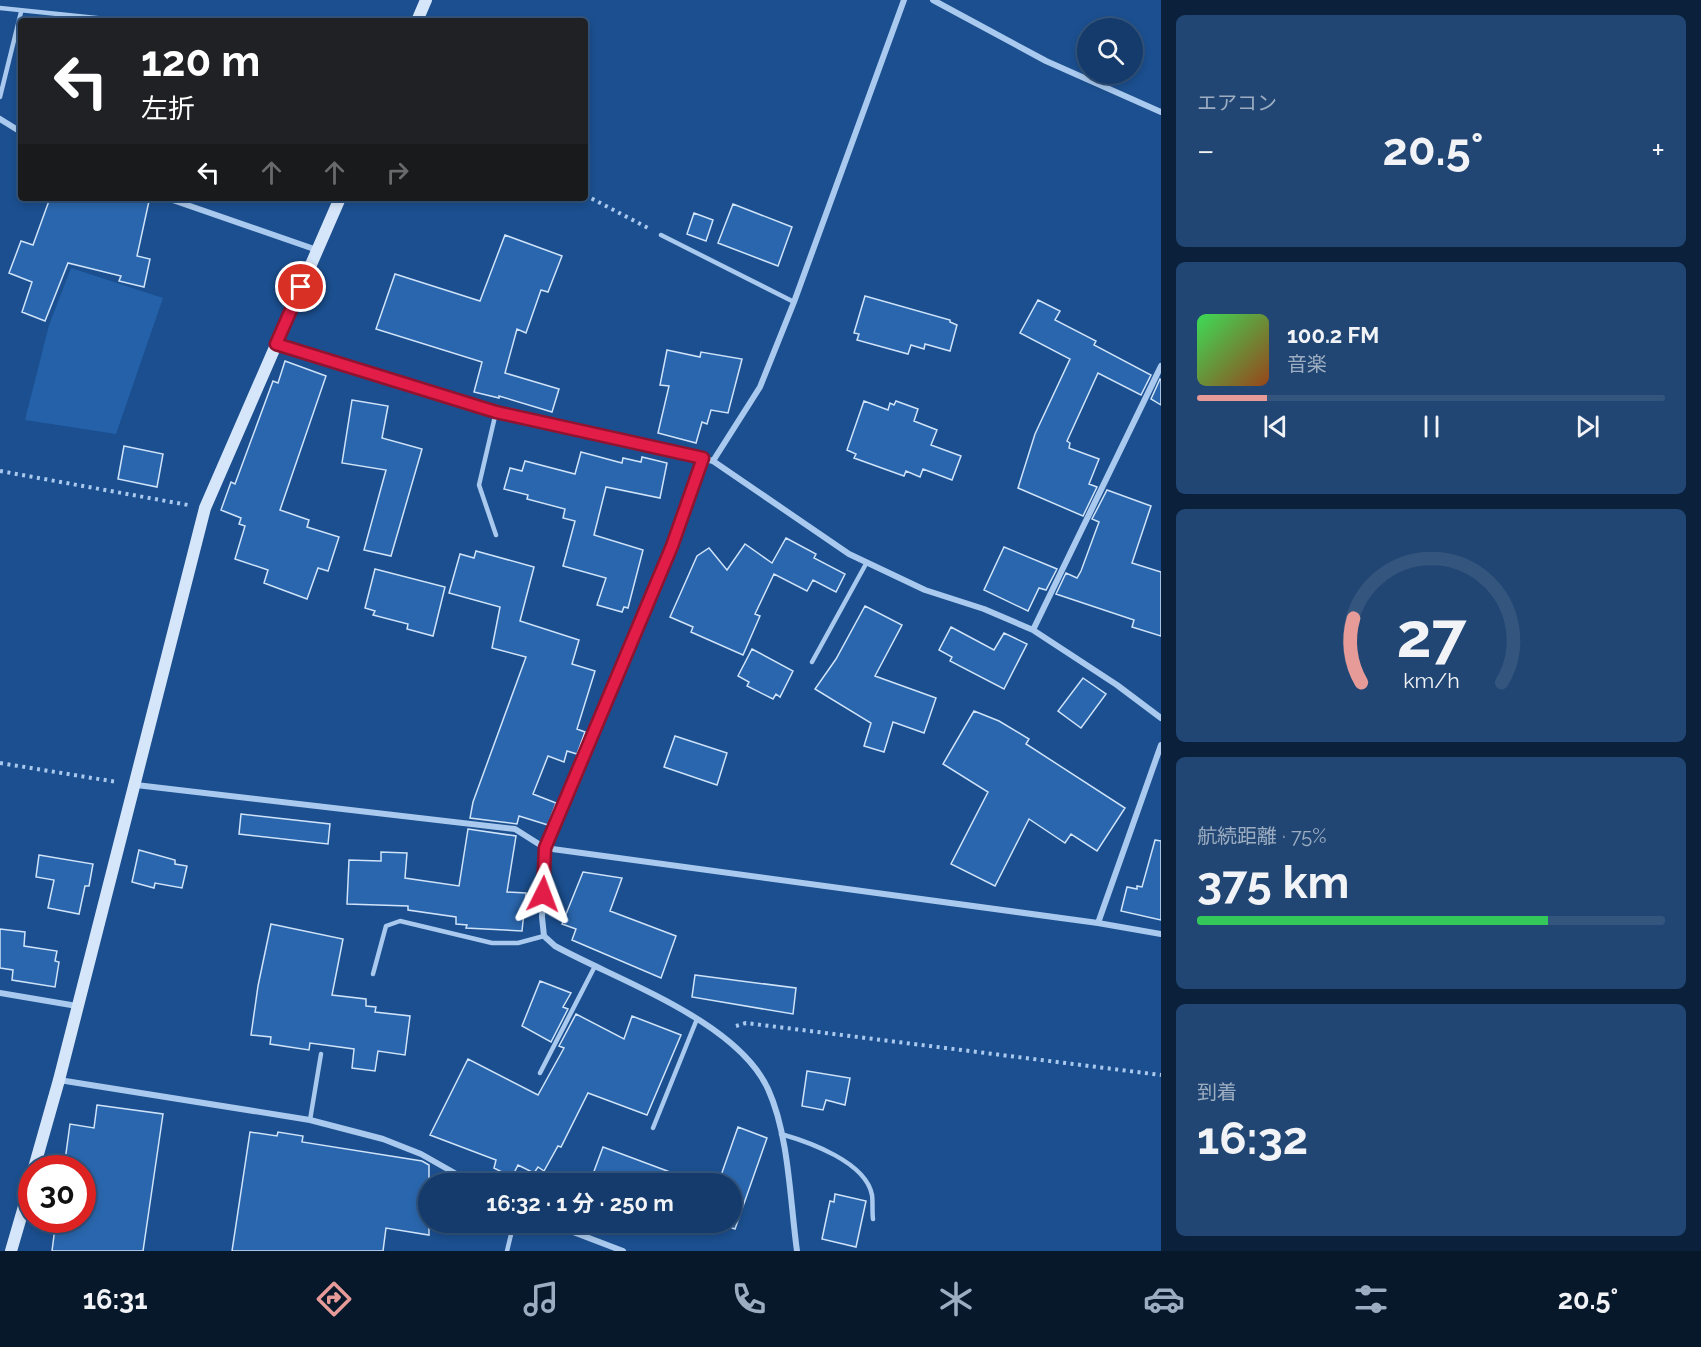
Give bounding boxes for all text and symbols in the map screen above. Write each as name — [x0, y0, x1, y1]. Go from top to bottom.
map controls — [1077, 18, 1143, 84]
button: search — [1077, 18, 1143, 84]
text: 120 m — [141, 37, 260, 86]
icon: left — [42, 42, 120, 120]
text: エアコン — [1197, 91, 1277, 115]
text: 左折 — [141, 93, 195, 124]
text: 20.5° — [1383, 123, 1483, 176]
text: − — [1197, 131, 1215, 170]
text: + — [1651, 131, 1665, 170]
icon: left — [192, 156, 225, 189]
icon: ahead — [255, 156, 288, 189]
icon: ahead — [318, 156, 351, 189]
icon: right — [381, 156, 414, 189]
pin — [275, 261, 326, 312]
icon: arrive — [284, 270, 317, 303]
text: 100.2 FM — [1287, 322, 1379, 348]
text: 音楽 — [1287, 352, 1327, 376]
icon: previous — [1259, 410, 1292, 443]
icon: pause — [1415, 410, 1448, 443]
icon: next — [1571, 410, 1604, 443]
text: 27 — [1396, 598, 1467, 672]
text: km/h — [1403, 668, 1459, 693]
text: 航続距離 · 75% — [1197, 824, 1327, 848]
text: 375 km — [1197, 856, 1349, 909]
position arrow — [511, 862, 575, 926]
text: 到着 — [1197, 1080, 1237, 1104]
text: 16:32 — [1197, 1112, 1308, 1165]
speed limit sign: 30 — [18, 1155, 96, 1233]
text: 16:32 · 1 分 · 250 m — [486, 1190, 674, 1216]
icon: directions — [313, 1278, 355, 1320]
icon: music — [520, 1278, 562, 1320]
icon: phone — [728, 1278, 770, 1320]
icon: climate — [935, 1278, 977, 1320]
icon: car — [1143, 1278, 1185, 1320]
icon: filters — [1350, 1278, 1392, 1320]
text: 16:31 — [83, 1284, 148, 1315]
text: 20.5° — [1558, 1284, 1618, 1315]

